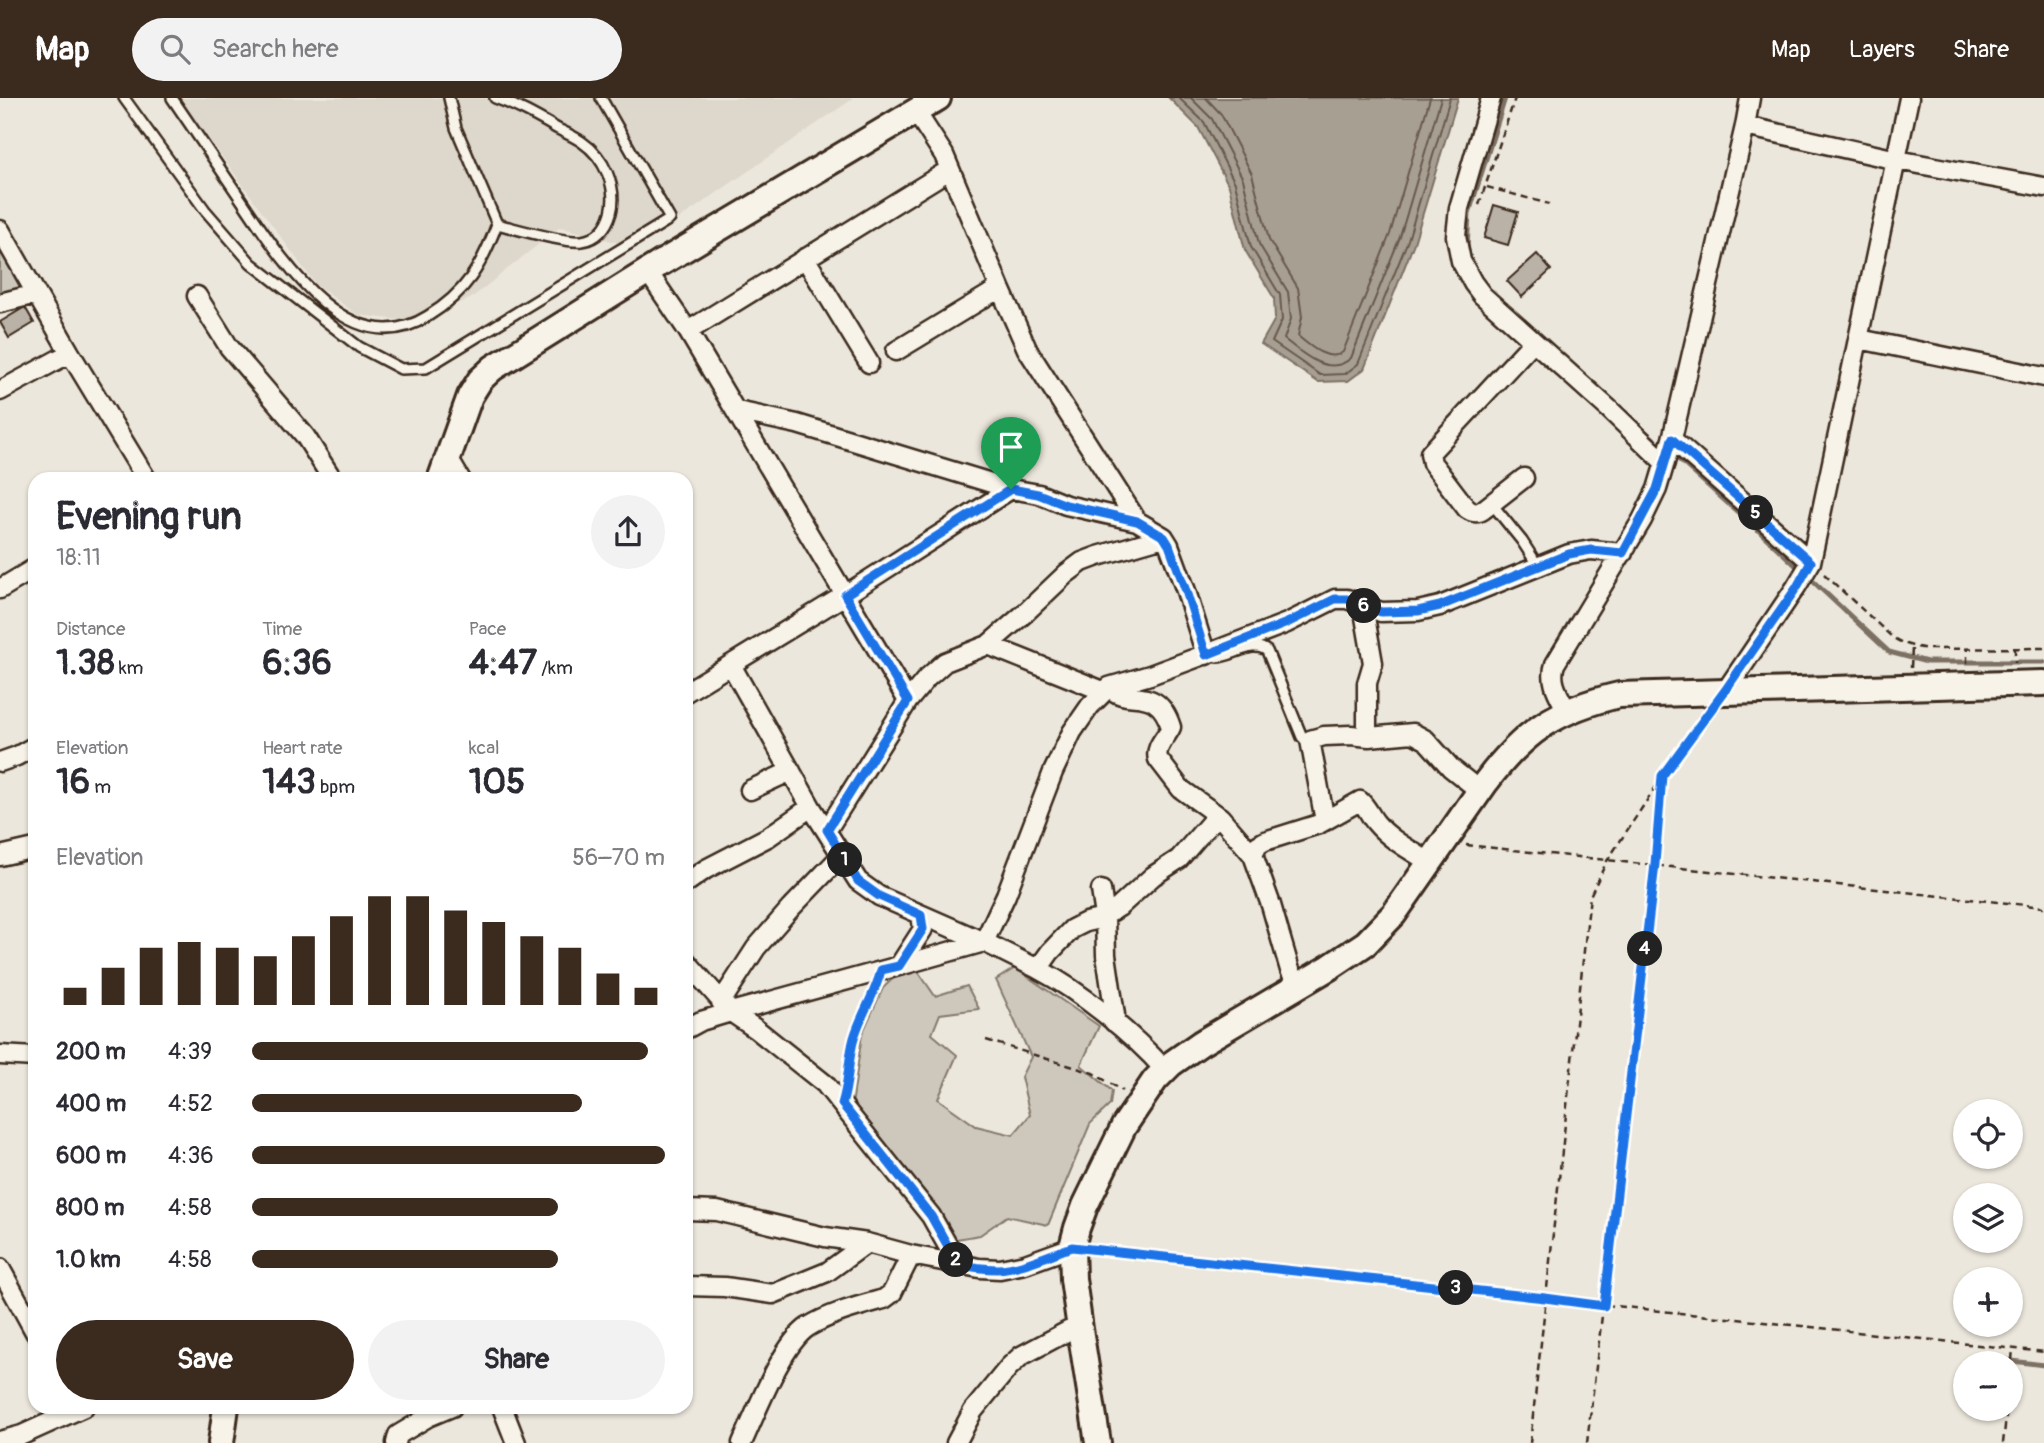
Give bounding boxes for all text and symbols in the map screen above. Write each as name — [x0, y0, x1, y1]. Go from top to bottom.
search box — [132, 18, 622, 81]
text: Map — [35, 29, 90, 70]
icon: search — [156, 30, 194, 68]
text: Search here — [212, 33, 339, 65]
text: Map — [1771, 35, 1811, 64]
text: Layers — [1849, 35, 1915, 64]
text: Share — [1953, 35, 2009, 64]
pin — [981, 417, 1041, 489]
icon: arrive — [992, 428, 1030, 466]
text: Evening run — [56, 493, 242, 541]
button: share — [591, 495, 665, 569]
pin: 5 — [1738, 496, 1774, 530]
text: 5 — [1750, 500, 1761, 524]
text: 18:11 — [56, 543, 101, 572]
pin: 6 — [1346, 588, 1382, 624]
text: 6 — [1358, 593, 1369, 617]
text: Distance — [56, 617, 125, 641]
text: Time — [262, 617, 302, 641]
text: Pace — [469, 617, 506, 641]
text: 1.38 — [56, 641, 115, 685]
text: 6:36 — [262, 641, 332, 685]
text: 4:47 — [469, 641, 537, 685]
text: km — [115, 656, 143, 680]
text: /km — [537, 656, 573, 680]
text: Elevation — [56, 736, 128, 760]
text: Heart rate — [262, 736, 342, 760]
text: kcal — [469, 736, 500, 760]
text: 16 — [56, 760, 90, 804]
text: 143 — [262, 760, 316, 804]
text: 105 — [469, 760, 525, 804]
text: m — [90, 775, 111, 799]
text: bpm — [316, 775, 355, 799]
pin: 1 — [828, 842, 862, 878]
text: Elevation — [56, 843, 144, 872]
text: 56–70 m — [572, 843, 665, 872]
text: 1 — [841, 847, 848, 871]
pin: 4 — [1628, 932, 1662, 966]
text: 4 — [1639, 936, 1650, 960]
text: 200 m — [56, 1037, 126, 1066]
text: 4:39 — [168, 1037, 212, 1066]
text: 400 m — [56, 1089, 126, 1118]
text: 4:52 — [168, 1089, 213, 1118]
map controls — [1953, 1099, 2023, 1421]
button: locate — [1953, 1099, 2023, 1169]
text: 600 m — [56, 1141, 126, 1170]
text: 4:36 — [168, 1141, 214, 1170]
button: layers — [1953, 1183, 2023, 1253]
text: 800 m — [56, 1193, 124, 1222]
text: 4:58 — [168, 1193, 212, 1222]
pin: 2 — [939, 1242, 974, 1278]
text: 1.0 km — [56, 1245, 121, 1274]
text: 4:58 — [168, 1245, 212, 1274]
text: 2 — [950, 1247, 961, 1271]
button: + — [1953, 1267, 2023, 1337]
pin: 3 — [1438, 1270, 1474, 1306]
text: 3 — [1450, 1275, 1461, 1299]
button: Save — [56, 1320, 354, 1400]
button: Share — [368, 1320, 665, 1400]
button: − — [1953, 1351, 2023, 1421]

